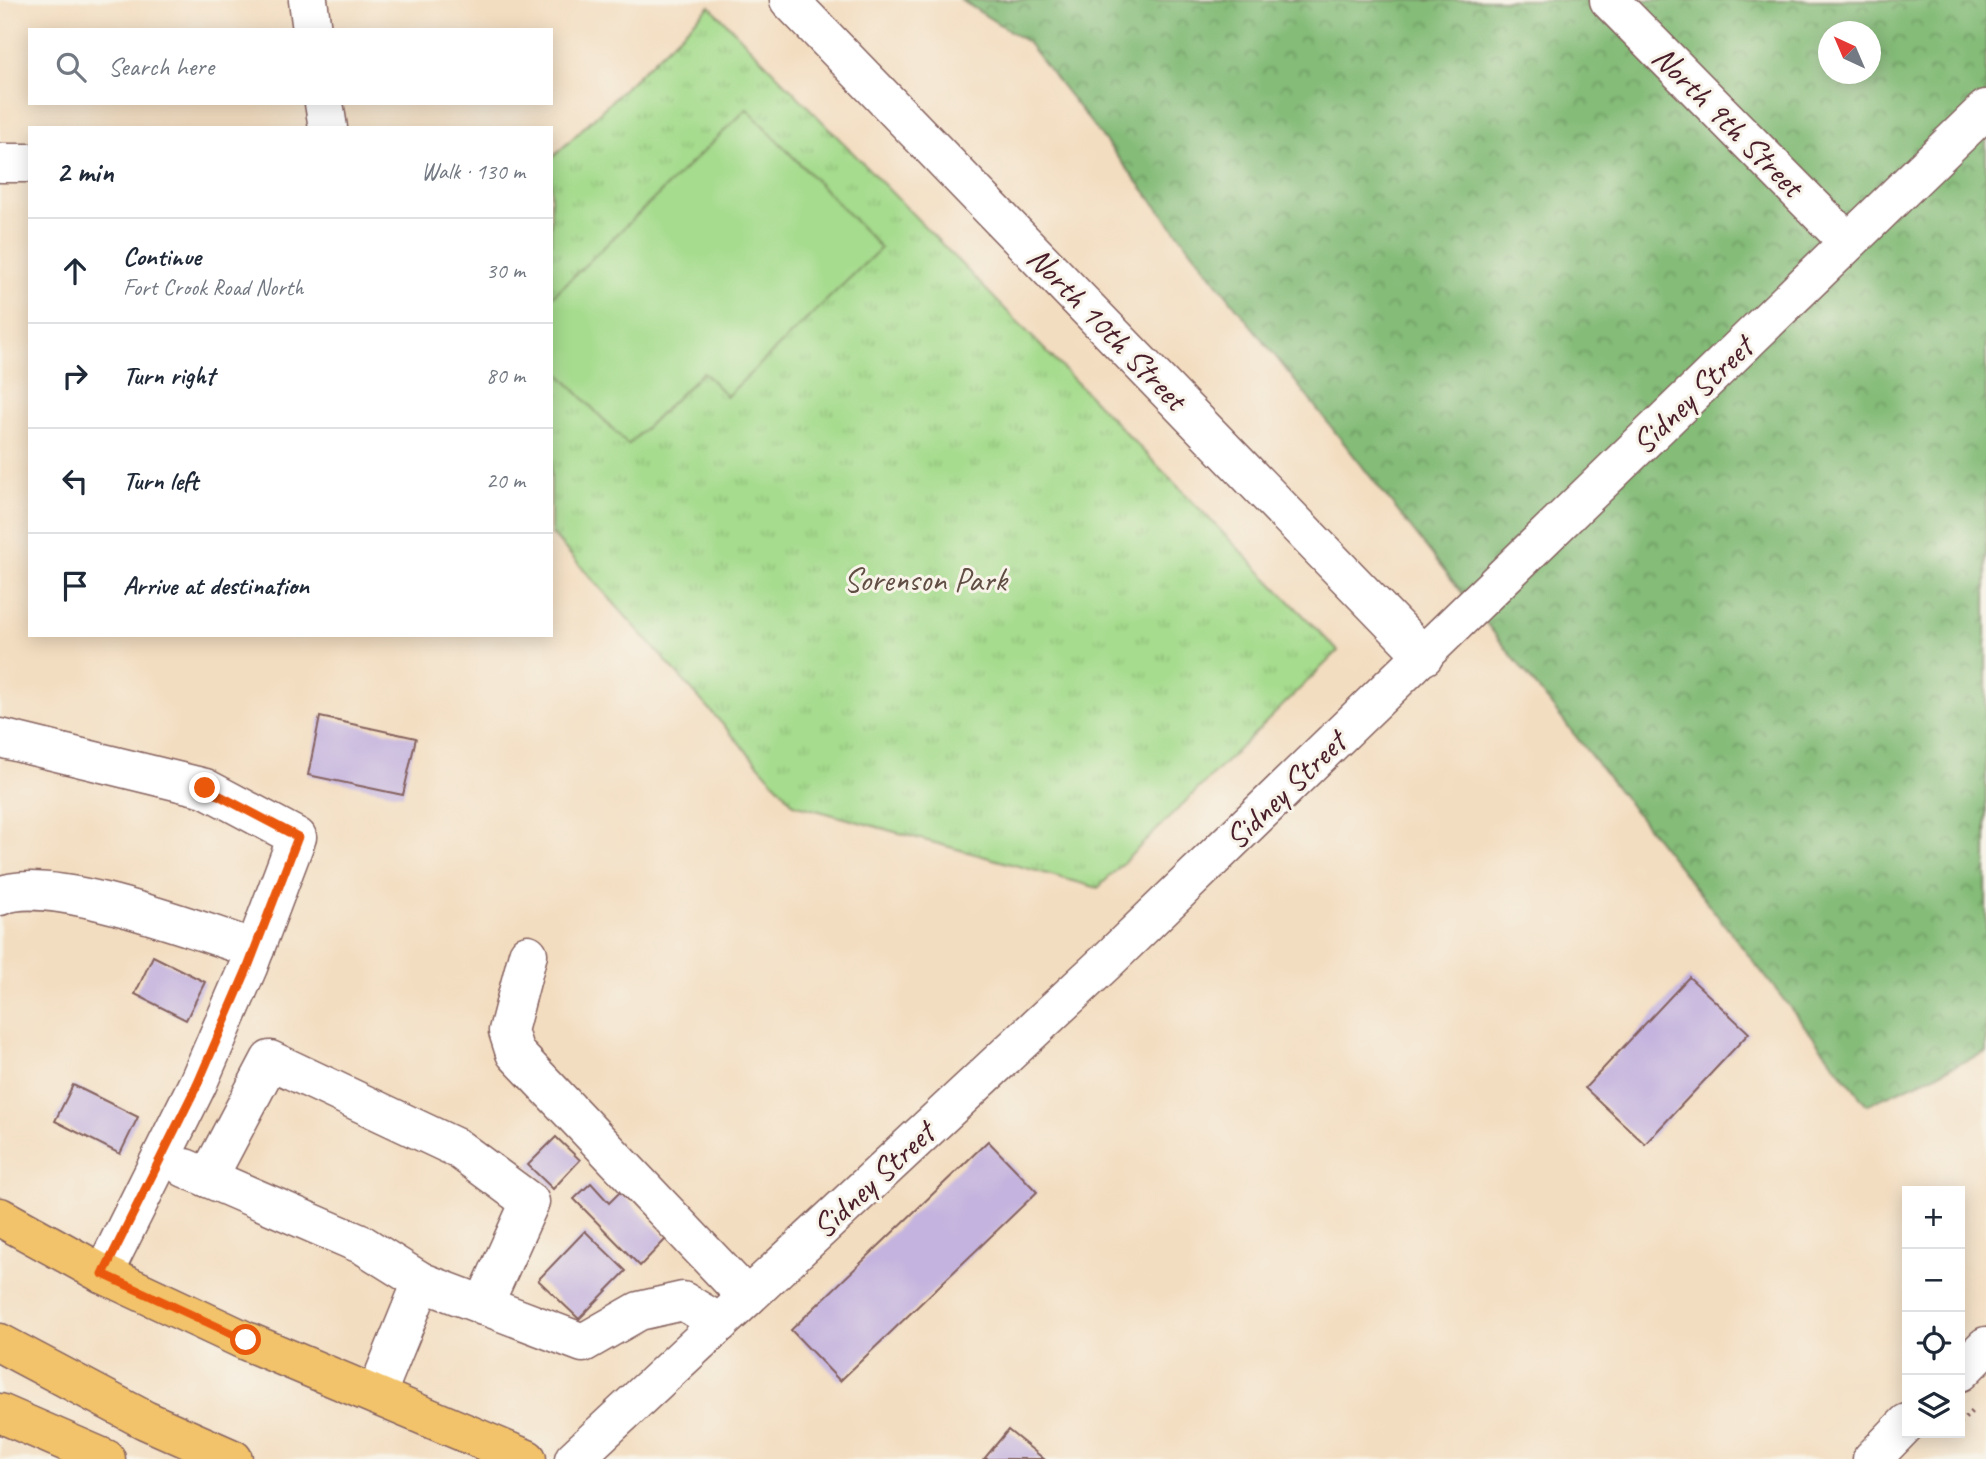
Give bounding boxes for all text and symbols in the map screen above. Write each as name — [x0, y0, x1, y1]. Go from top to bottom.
north arrow — [1818, 21, 1881, 84]
search box — [28, 28, 553, 105]
street label: North 9th Street — [1643, 36, 1815, 208]
icon: search — [52, 48, 90, 86]
text: Search here — [108, 50, 214, 83]
text: 2 min — [56, 153, 113, 191]
text: Walk · 130 m — [421, 157, 525, 186]
street label: North 10th Street — [1018, 237, 1198, 421]
text: Continue — [123, 240, 201, 273]
icon: ahead — [56, 252, 94, 290]
text: 30 m — [486, 256, 525, 285]
text: Fort Crook Road North — [123, 273, 304, 302]
street label: Sidney Street — [1623, 324, 1764, 463]
icon: right — [56, 357, 94, 395]
text: Turn right — [123, 359, 214, 392]
text: 80 m — [486, 361, 525, 390]
icon: left — [56, 462, 94, 500]
text: Turn left — [123, 464, 198, 497]
text: 20 m — [486, 466, 525, 495]
park label: Sorenson Park — [844, 559, 1008, 601]
icon: arrive — [56, 567, 94, 605]
text: Arrive at destination — [123, 569, 309, 602]
street label: Sidney Street — [1216, 719, 1357, 858]
route end — [189, 772, 220, 803]
street label: Sidney Street — [803, 1110, 946, 1247]
map controls — [1902, 1186, 1965, 1438]
button: + — [1902, 1186, 1965, 1249]
button: − — [1902, 1249, 1965, 1312]
button: locate — [1902, 1312, 1965, 1375]
route start — [230, 1324, 261, 1355]
button: layers — [1902, 1375, 1965, 1438]

